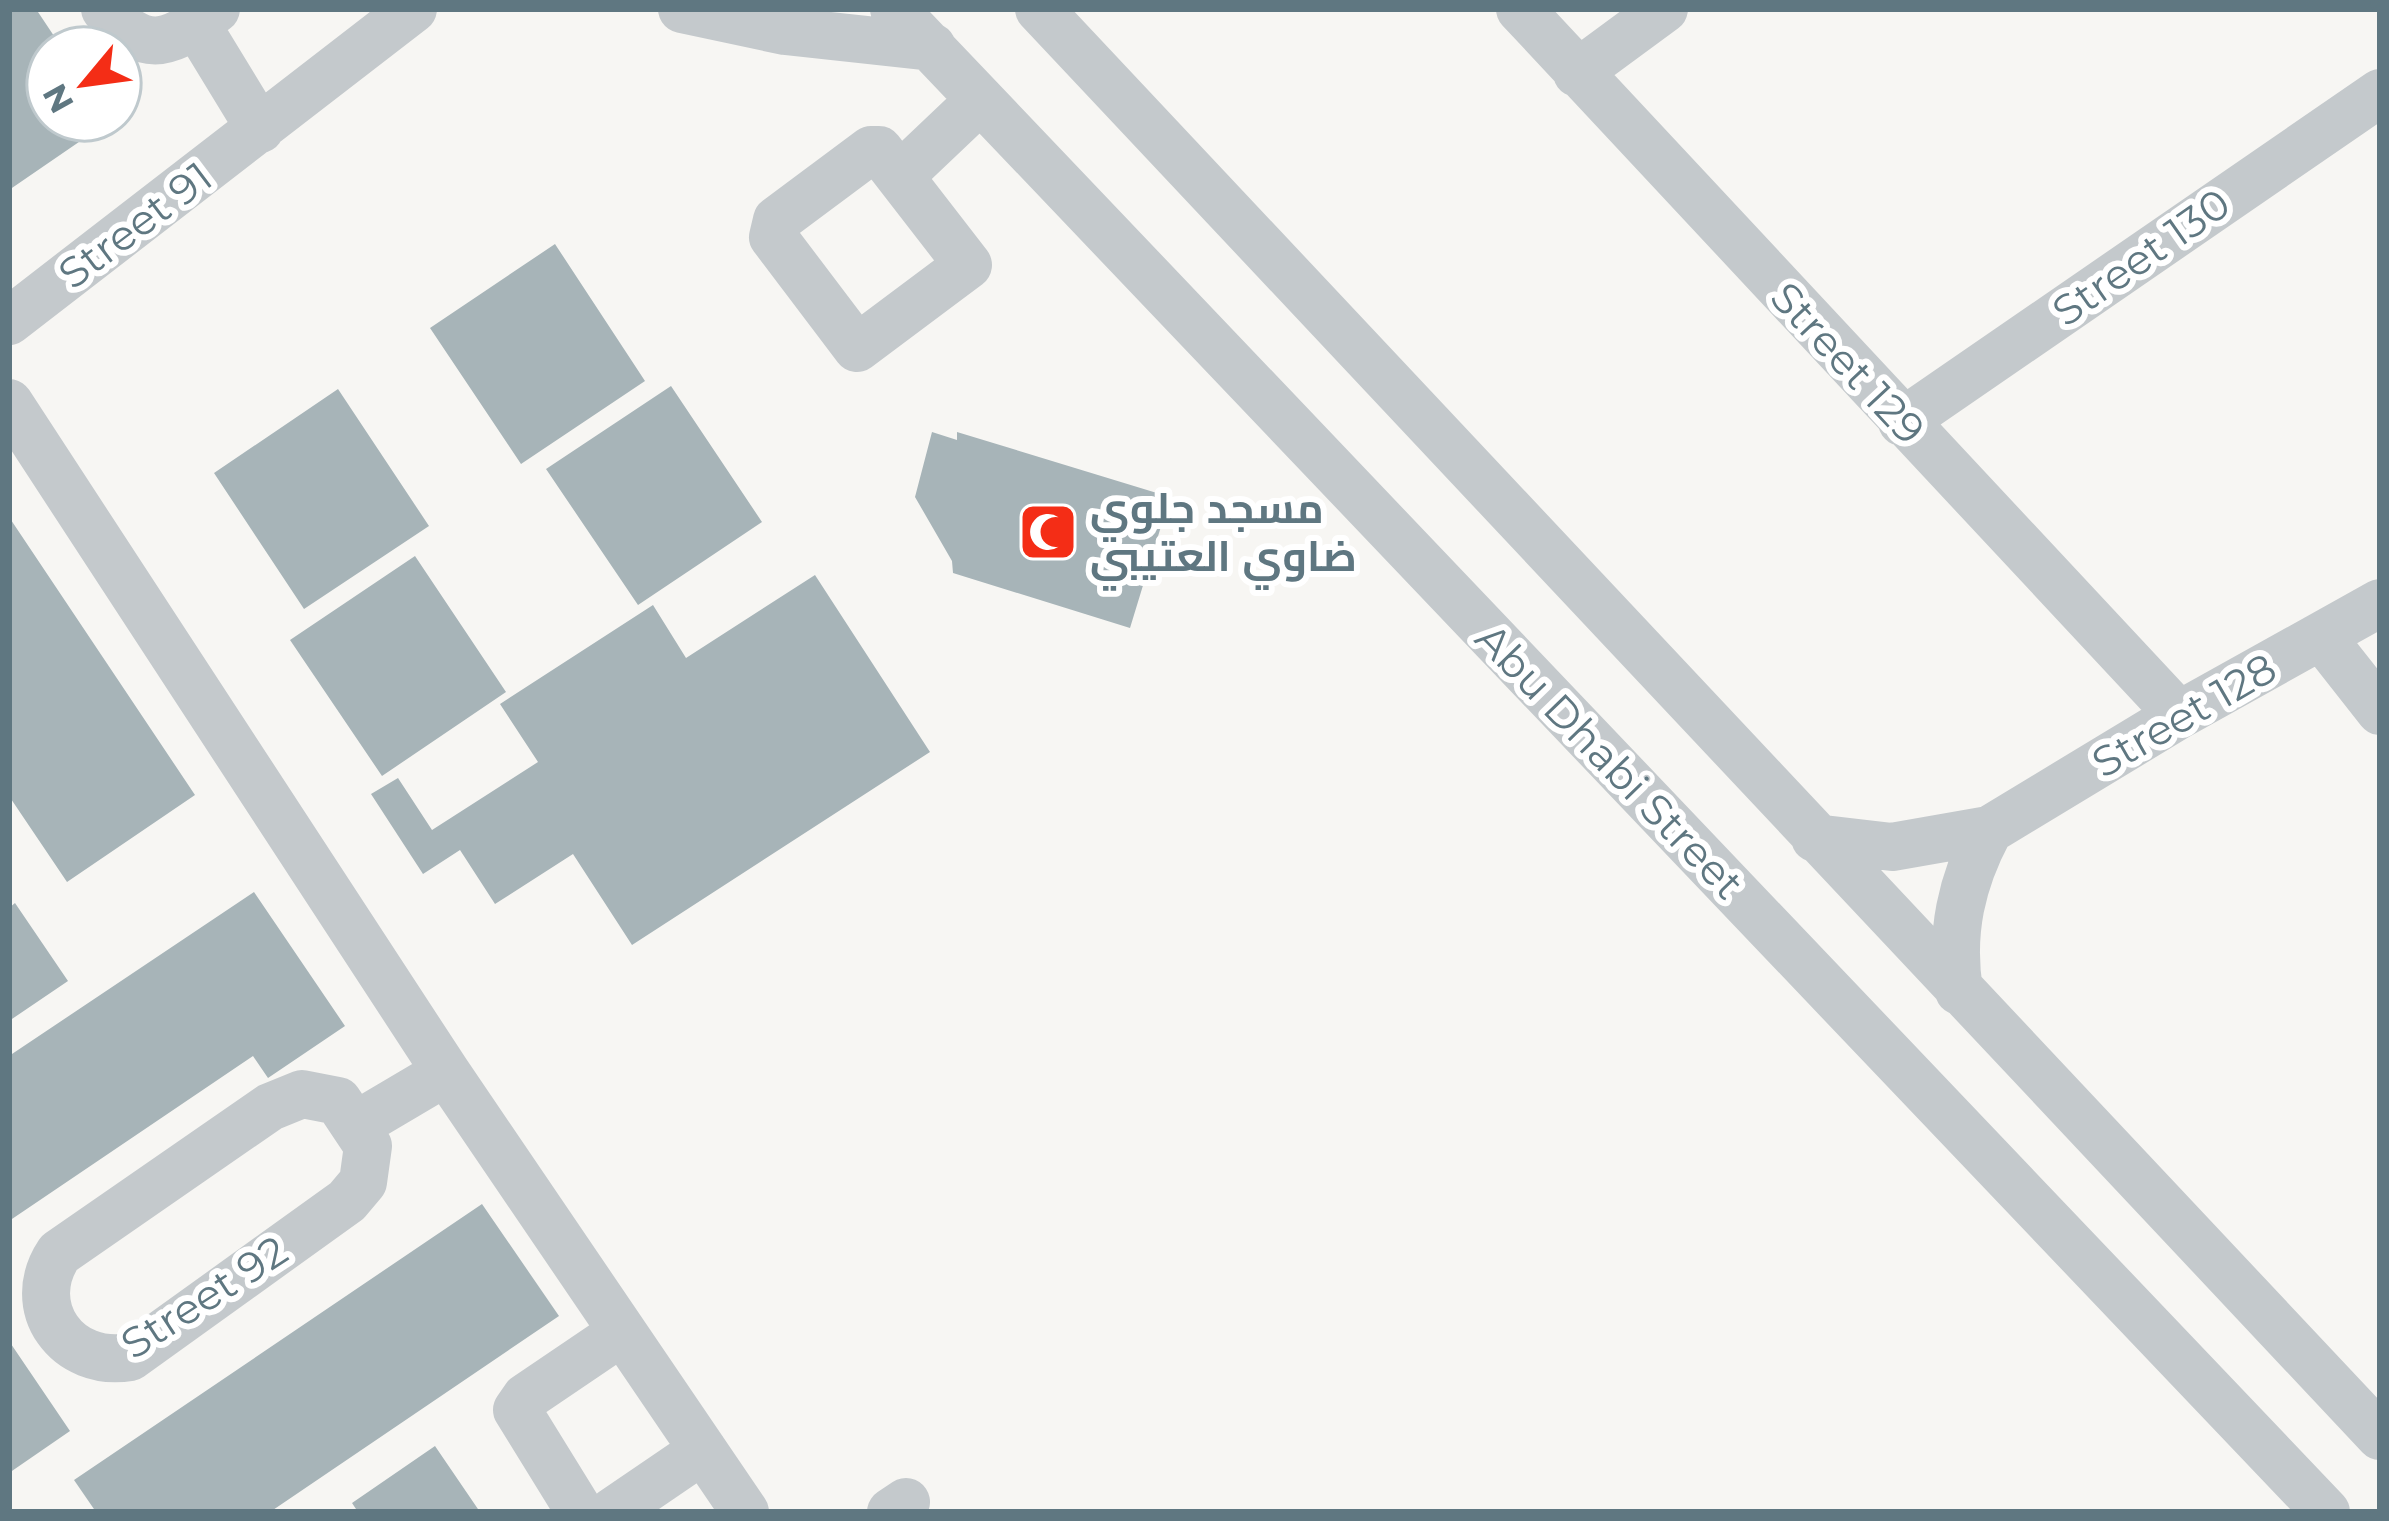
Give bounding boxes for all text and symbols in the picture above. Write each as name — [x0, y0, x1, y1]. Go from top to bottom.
north arrow — [24, 24, 144, 144]
text: N — [34, 77, 82, 120]
street label: Street 91 — [48, 150, 222, 300]
street label: Street 130 — [2042, 177, 2240, 337]
street label: Street 129 — [1760, 271, 1936, 455]
place label: مسجد جلوي ضاوي العتيبي — [1090, 482, 1357, 591]
mosque icon: مسجد جلوي ضاوي العتيبي — [1017, 501, 1079, 563]
street label: Abu Dhabi Street — [1465, 612, 1755, 910]
street label: Street 128 — [2083, 642, 2285, 788]
street label: Street 92 — [111, 1224, 297, 1370]

